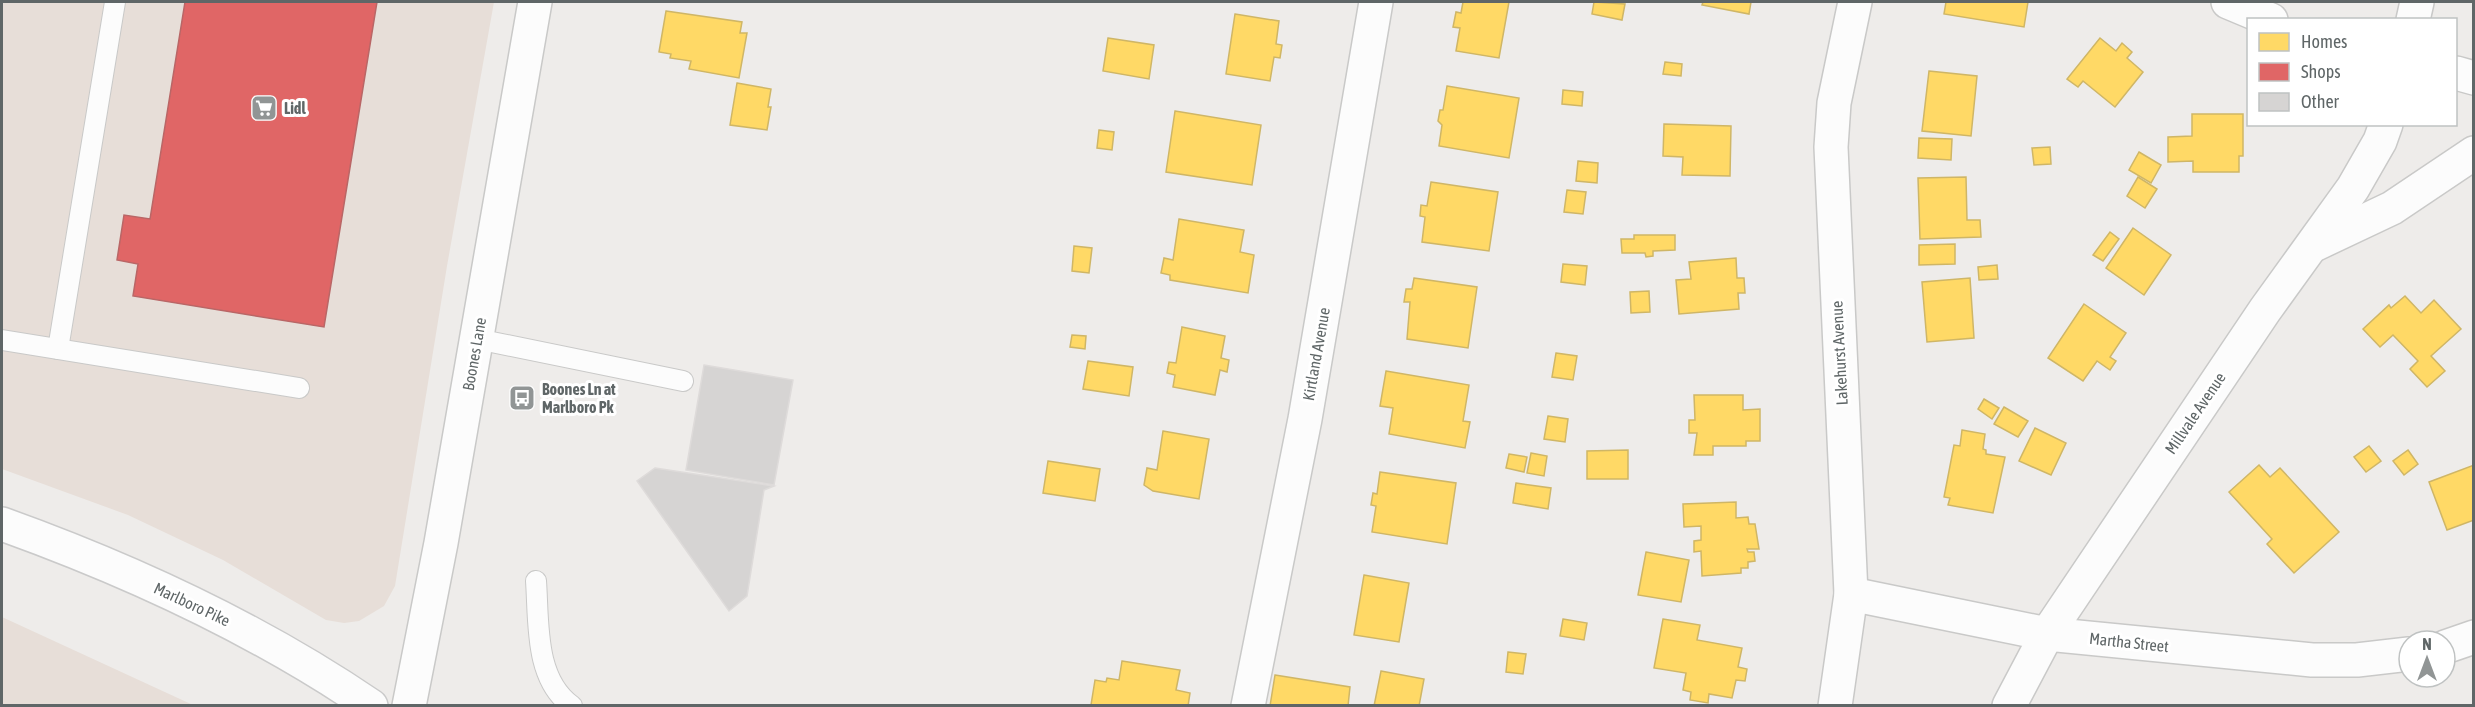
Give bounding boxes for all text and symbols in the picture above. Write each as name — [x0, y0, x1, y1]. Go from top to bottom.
legend — [2247, 18, 2457, 126]
text: Homes — [2301, 31, 2347, 52]
text: Shops — [2301, 61, 2341, 82]
text: Other — [2301, 91, 2340, 112]
supermarket icon: Lidl — [249, 93, 279, 123]
place label: Lidl — [284, 99, 306, 117]
street label: Lakehurst Avenue — [1827, 300, 1851, 406]
street label: Kirtland Avenue — [1299, 306, 1333, 402]
street label: Boones Lane — [459, 316, 489, 392]
street label: Millvale Avenue — [2161, 369, 2229, 457]
place label: Boones Ln at Marlboro Pk — [542, 380, 616, 416]
bus stop icon: Boones Ln at Marlboro Pk — [507, 383, 537, 413]
street label: Marlboro Pike — [151, 579, 233, 629]
street label: Martha Street — [2088, 629, 2170, 655]
north arrow — [2397, 629, 2457, 689]
text: N — [2422, 635, 2432, 653]

